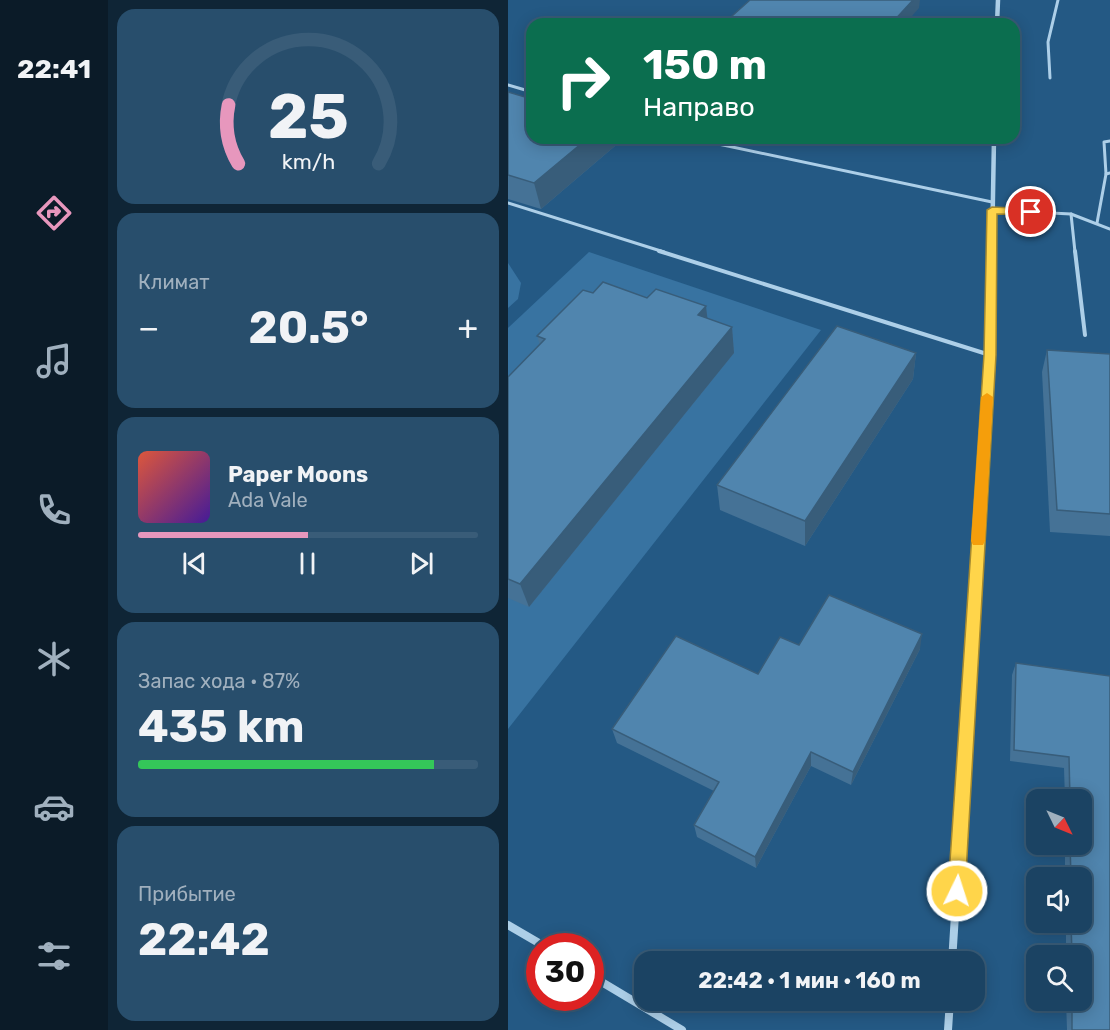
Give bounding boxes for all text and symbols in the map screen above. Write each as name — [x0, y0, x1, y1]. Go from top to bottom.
text: 150 m — [643, 40, 767, 90]
icon: right — [544, 42, 622, 120]
text: 22:41 — [17, 53, 91, 85]
text: 25 — [268, 80, 348, 154]
text: Направо — [643, 91, 755, 123]
text: km/h — [281, 149, 335, 174]
pin — [1005, 186, 1056, 237]
icon: directions — [33, 192, 75, 234]
icon: arrive — [1014, 195, 1047, 228]
text: Климат — [138, 270, 210, 294]
text: 20.5° — [249, 301, 368, 354]
text: − — [138, 308, 159, 347]
text: + — [457, 308, 478, 347]
icon: music — [33, 340, 75, 382]
text: Paper Moons — [228, 461, 368, 488]
text: Ada Vale — [228, 488, 308, 512]
icon: phone — [33, 489, 75, 531]
icon: previous — [178, 547, 211, 580]
icon: pause — [291, 547, 324, 580]
icon: next — [405, 547, 438, 580]
icon: climate — [33, 638, 75, 680]
text: Запас хода · 87% — [138, 669, 300, 693]
text: 435 km — [138, 700, 305, 753]
icon: car — [33, 786, 75, 828]
north arrow — [1026, 789, 1092, 855]
map controls — [1026, 789, 1092, 1011]
position arrow — [925, 859, 989, 923]
button: sound — [1026, 867, 1092, 933]
text: Прибытие — [138, 882, 236, 906]
text: 22:42 — [138, 913, 270, 966]
speed limit sign: 30 — [526, 933, 604, 1011]
icon: filters — [33, 935, 75, 977]
button: search — [1026, 945, 1092, 1011]
text: 22:42 · 1 мин · 160 m — [698, 967, 921, 994]

